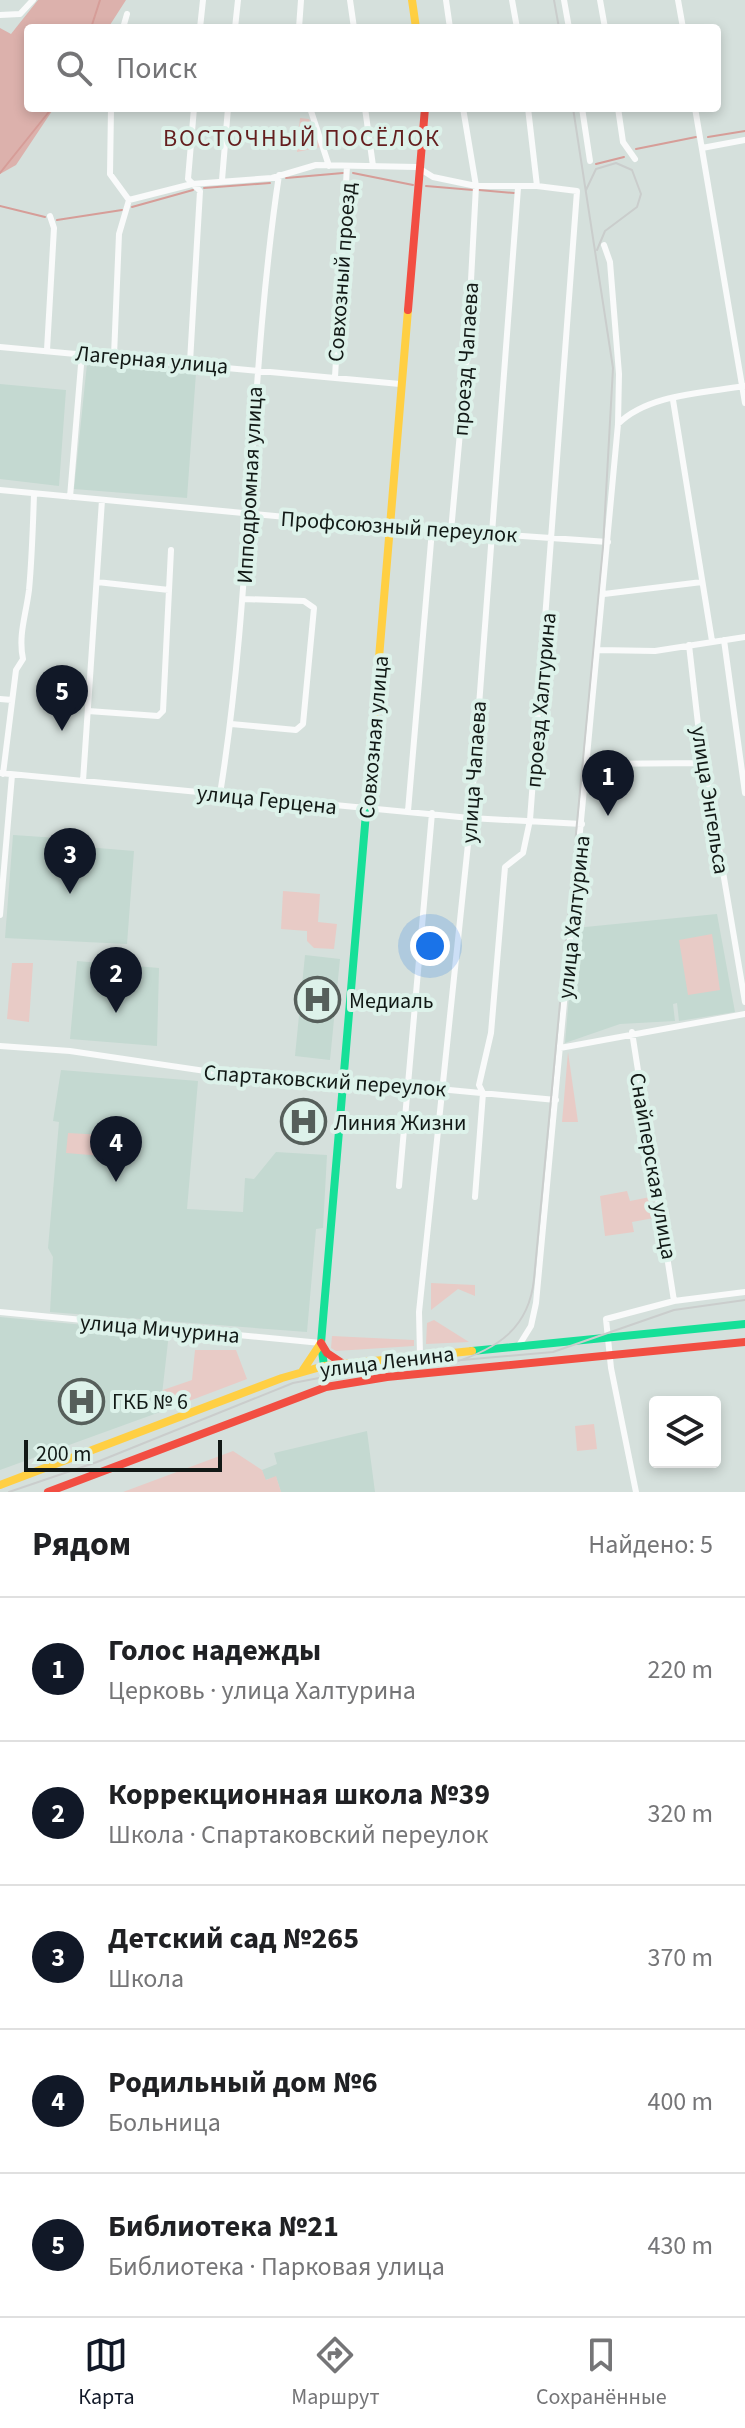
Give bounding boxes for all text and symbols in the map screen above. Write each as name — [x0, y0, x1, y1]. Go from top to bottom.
search box — [24, 24, 721, 112]
icon: search — [52, 46, 96, 90]
text: Поиск — [116, 47, 197, 90]
district label: ВОСТОЧНЫЙ ПОСЁЛОК — [163, 121, 441, 156]
street label: Совхозный проезд — [320, 181, 364, 363]
street label: проезд Чапаева — [445, 281, 487, 437]
street label: Лагерная улица — [74, 337, 230, 383]
street label: Ипподромная улица — [229, 386, 271, 585]
street label: Профсоюзный переулок — [280, 503, 518, 551]
street label: проезд Халтурина — [517, 611, 565, 789]
street label: Совхозная улица — [351, 654, 397, 820]
pin: 5 — [36, 665, 88, 731]
street label: улица Чапаева — [453, 700, 495, 844]
street label: улица Энгельса — [683, 724, 738, 876]
pin: 1 — [582, 750, 634, 816]
street label: улица Герцена — [195, 777, 338, 823]
pin: 3 — [44, 828, 96, 894]
street label: улица Халтурина — [549, 834, 598, 1001]
your location — [410, 926, 450, 966]
pin: 2 — [90, 947, 142, 1013]
hospital icon: Медиаль — [294, 976, 342, 1024]
place label: Медиаль — [349, 985, 434, 1017]
street label: Спартаковский переулок — [203, 1057, 447, 1105]
street label: Снайперская улица — [621, 1070, 685, 1262]
hospital icon: Линия Жизни — [279, 1098, 327, 1146]
place label: Линия Жизни — [334, 1107, 466, 1139]
pin: 4 — [90, 1116, 142, 1182]
street label: улица Мичурина — [79, 1306, 241, 1352]
street label: улица Ленина — [318, 1338, 456, 1386]
hospital icon: ГКБ № 6 — [57, 1377, 105, 1425]
place label: ГКБ № 6 — [112, 1386, 188, 1418]
map controls — [649, 1396, 721, 1468]
button: layers — [649, 1396, 721, 1468]
scale bar — [24, 1436, 222, 1472]
text: 200 m — [36, 1438, 91, 1470]
text: Рядом — [32, 1520, 131, 1569]
text: Найдено: 5 — [588, 1526, 713, 1563]
text: Голос надежды — [108, 1629, 321, 1672]
text: 1 — [51, 1651, 65, 1688]
text: 220 m — [647, 1651, 713, 1688]
text: Церковь · улица Халтурина — [108, 1672, 416, 1709]
text: Коррекционная школа №39 — [108, 1773, 490, 1816]
text: 2 — [51, 1795, 65, 1832]
text: 320 m — [647, 1795, 713, 1832]
text: Школа · Спартаковский переулок — [108, 1816, 488, 1853]
text: Детский сад №265 — [108, 1917, 359, 1960]
text: 3 — [51, 1939, 65, 1976]
text: 370 m — [647, 1939, 713, 1976]
text: Школа — [108, 1960, 184, 1997]
text: Родильный дом №6 — [108, 2061, 378, 2104]
text: 4 — [51, 2083, 65, 2120]
text: 400 m — [647, 2083, 713, 2120]
text: Больница — [108, 2104, 221, 2141]
text: Библиотека №21 — [108, 2205, 339, 2248]
text: 5 — [51, 2227, 65, 2264]
text: 430 m — [647, 2227, 713, 2264]
text: Библиотека · Парковая улица — [108, 2248, 445, 2285]
tab: Карта — [78, 2333, 135, 2413]
tab: Маршрут — [291, 2333, 380, 2413]
tab: Сохранённые — [536, 2333, 667, 2413]

